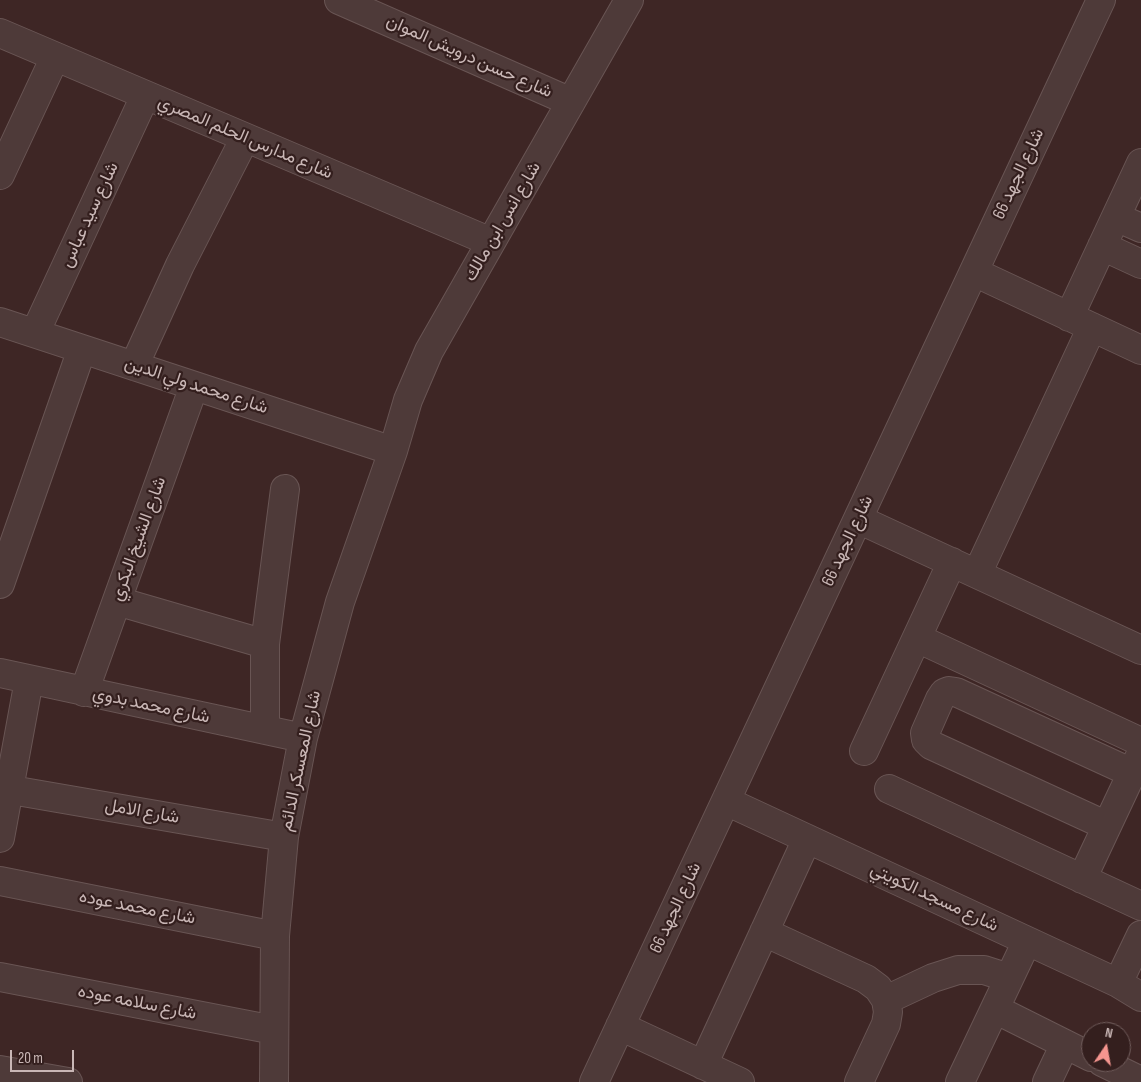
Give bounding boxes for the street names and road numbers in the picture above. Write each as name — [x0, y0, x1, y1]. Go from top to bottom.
street label: شارع حسن درويش الموان — [383, 11, 555, 103]
street label: شارع مدارس الحلم المصري — [154, 91, 336, 185]
street label: شارع الجهد 66 — [989, 125, 1049, 223]
street label: شارع انس ابن مالك — [460, 158, 546, 286]
street label: شارع سيد عباس — [56, 159, 124, 271]
street label: شارع محمد ولي الدين — [122, 353, 270, 419]
street label: شارع الشيخ البكري — [106, 474, 172, 604]
street label: شارع الجهد 66 — [818, 492, 878, 590]
street label: شارع محمد بدوي — [90, 683, 212, 729]
street label: شارع المعسكر الدائم — [276, 689, 326, 833]
street label: شارع الامل — [103, 795, 181, 829]
street label: شارع الجهد 66 — [646, 859, 706, 957]
street label: شارع مسجد الكويتي — [867, 859, 1001, 937]
street label: شارع محمد عوده — [77, 886, 197, 930]
street label: شارع سلامه عوده — [76, 981, 198, 1025]

